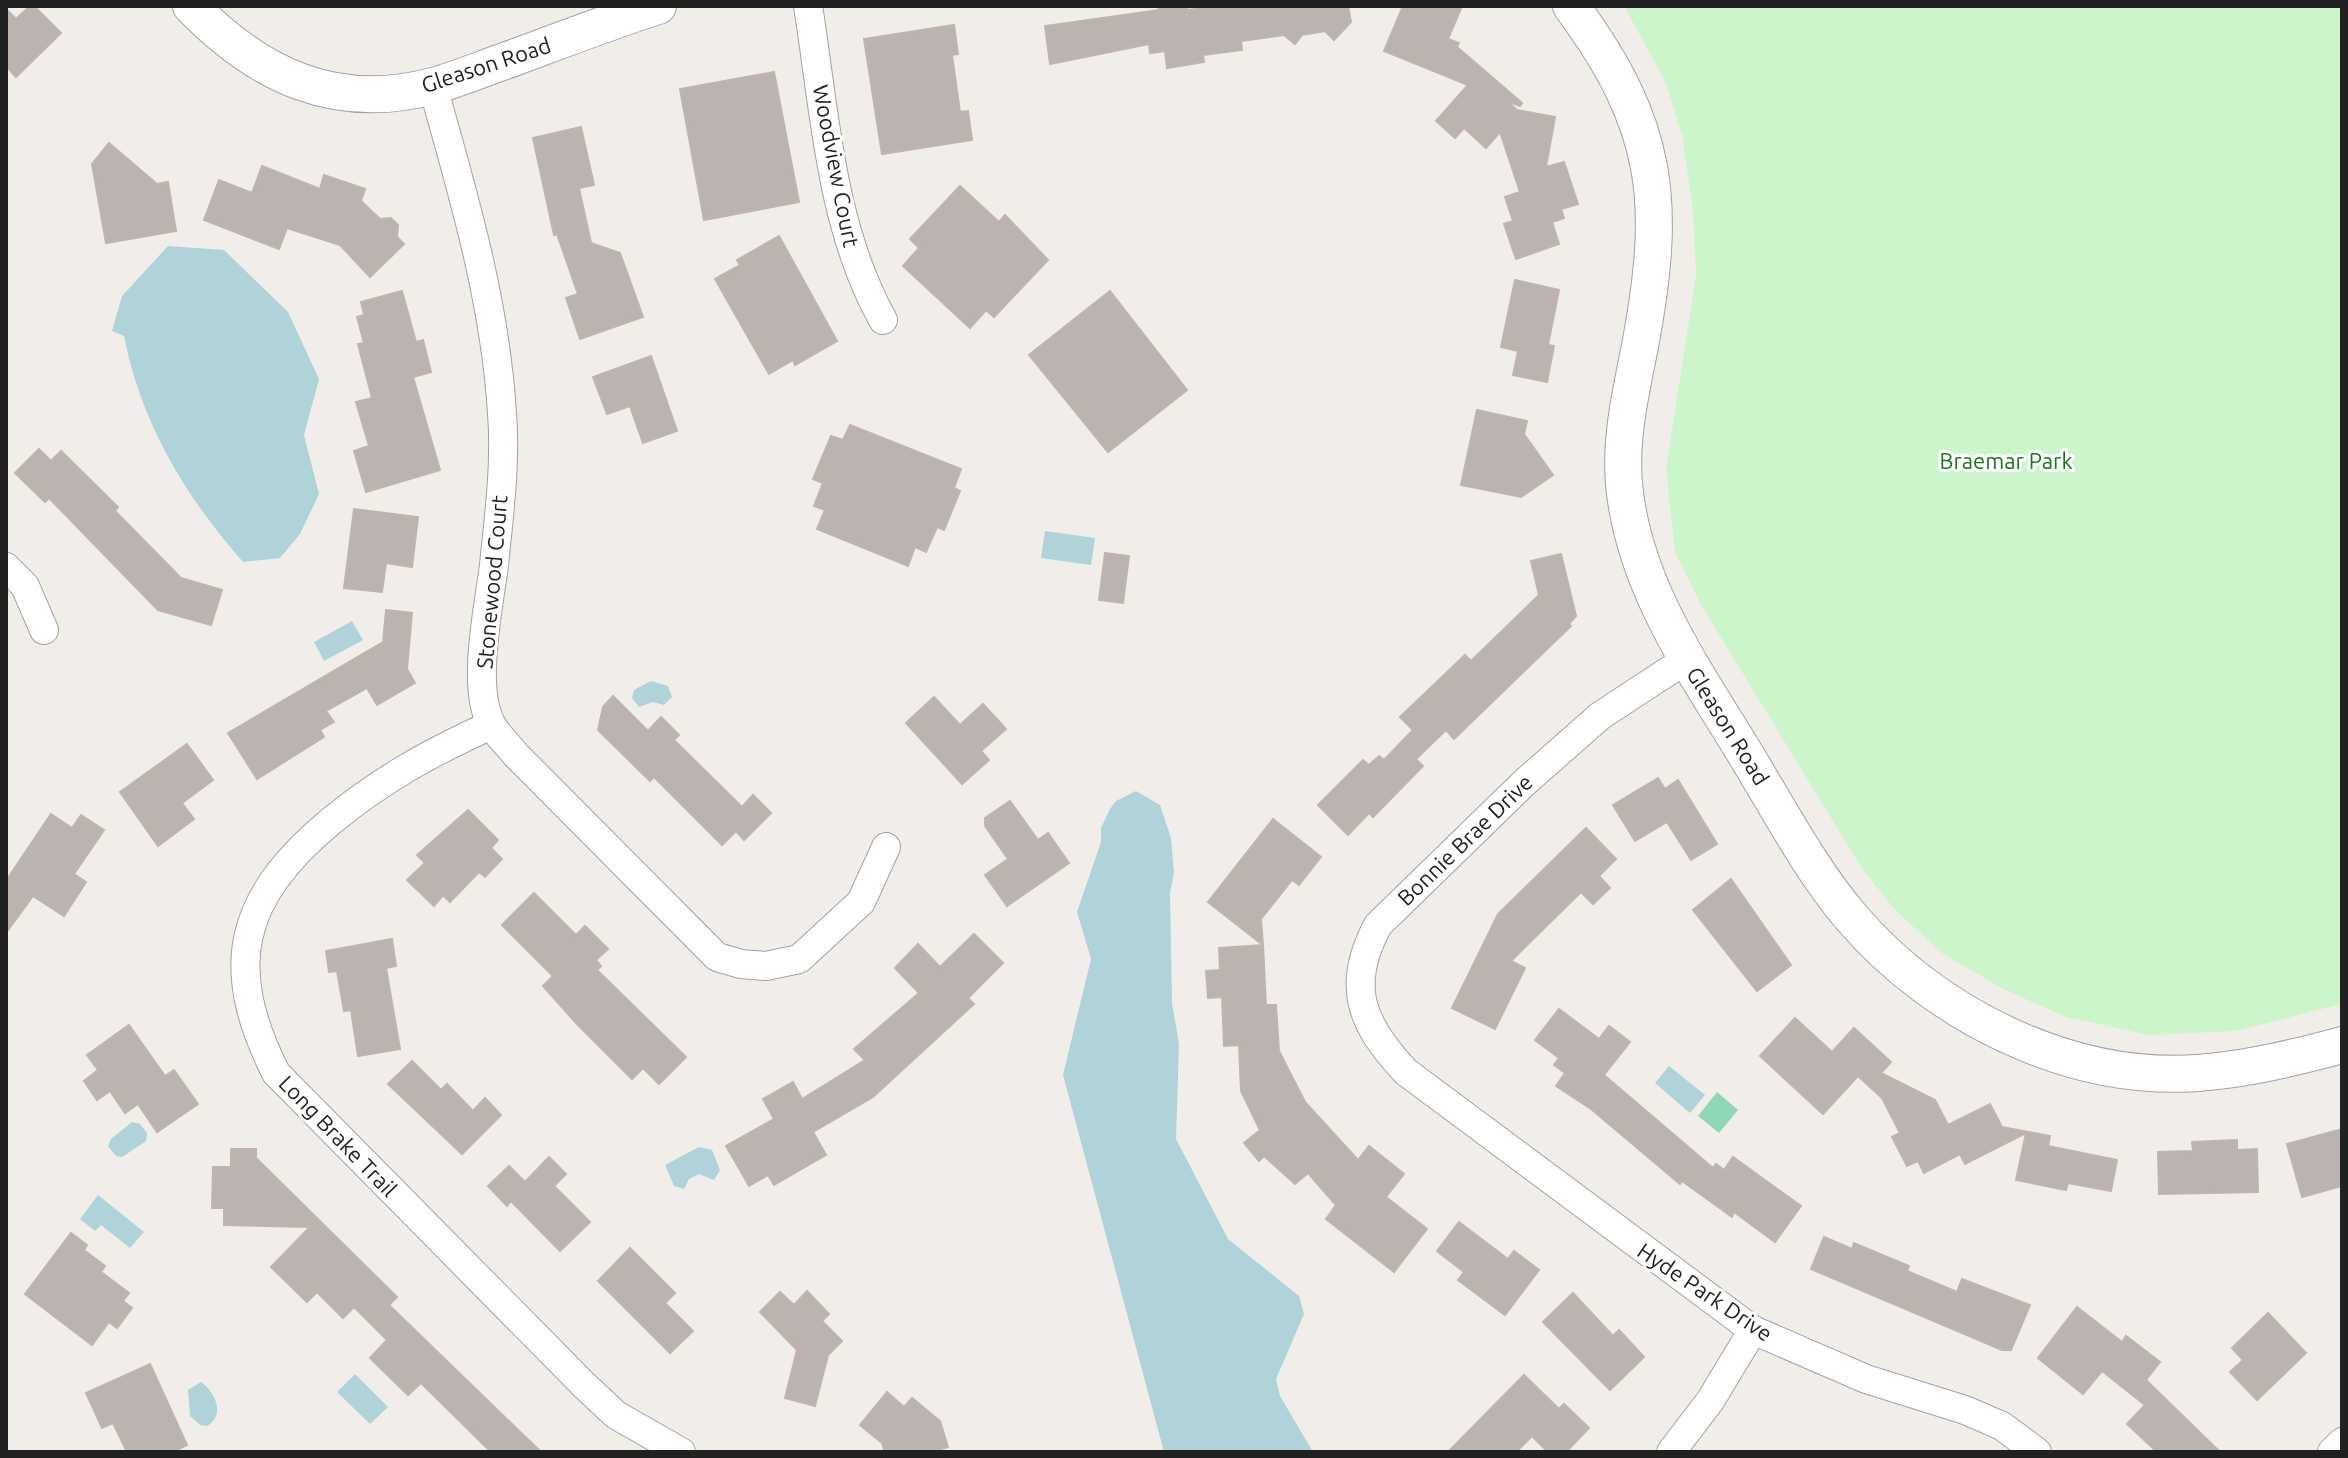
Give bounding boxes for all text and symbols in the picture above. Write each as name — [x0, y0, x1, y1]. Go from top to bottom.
street label: Gleason Road — [418, 32, 554, 97]
street label: Woodview Court — [808, 83, 865, 250]
park label: Braemar Park — [1939, 448, 2073, 473]
street label: Stonewood Court — [471, 494, 512, 670]
street label: Gleason Road — [1682, 662, 1775, 789]
street label: Bonnie Brae Drive — [1392, 769, 1537, 910]
street label: Long Brake Trail — [274, 1070, 402, 1201]
street label: Hyde Park Drive — [1633, 1237, 1777, 1346]

